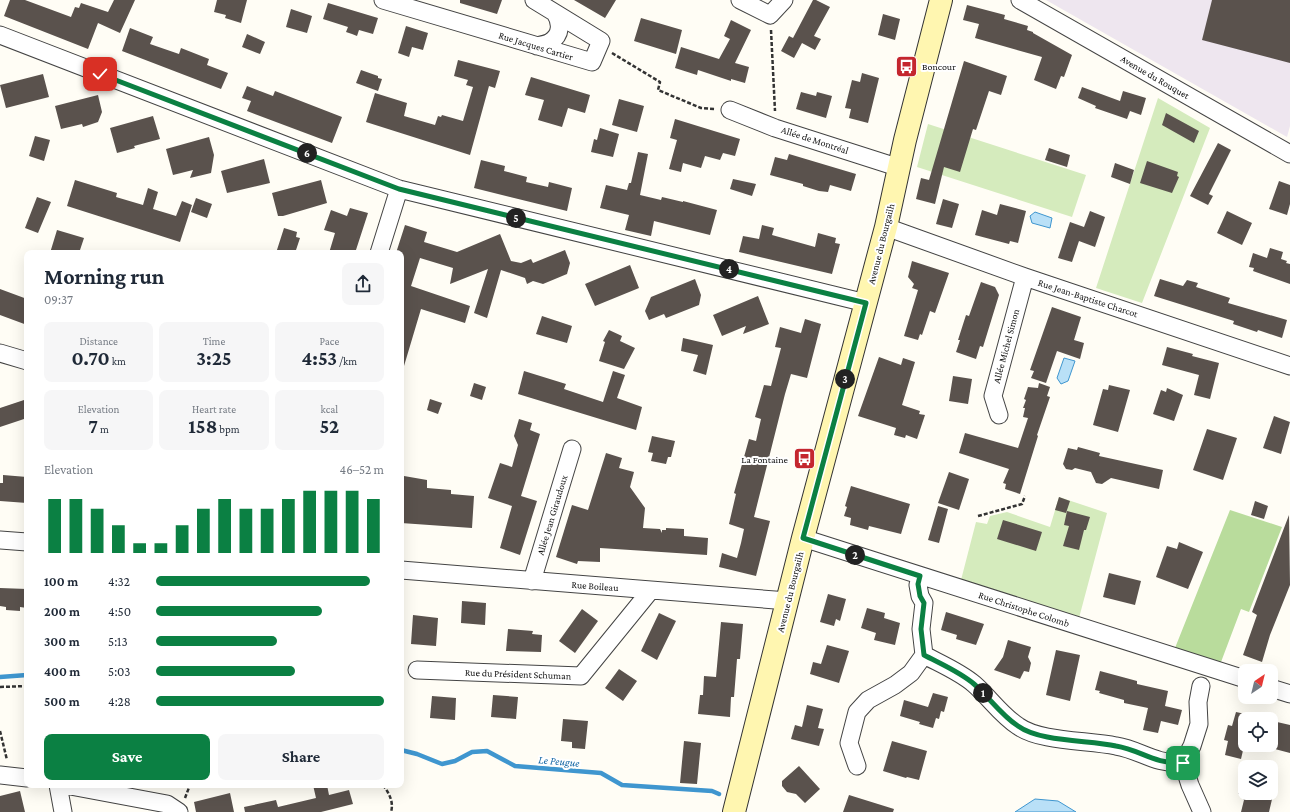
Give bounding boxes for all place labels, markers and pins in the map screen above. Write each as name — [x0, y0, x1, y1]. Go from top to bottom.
bus stop icon: Boncour — [894, 53, 920, 79]
pin — [83, 57, 117, 91]
place label: Boncour — [922, 61, 956, 72]
pin: 6 — [297, 143, 317, 163]
pin: 5 — [506, 208, 526, 228]
pin: 4 — [719, 259, 739, 279]
pin: 3 — [835, 369, 855, 389]
bus stop icon: La Fontaine — [791, 446, 817, 472]
place label: La Fontaine — [741, 454, 789, 465]
pin: 2 — [845, 545, 865, 565]
pin: 1 — [973, 683, 993, 703]
pin — [1166, 746, 1200, 780]

